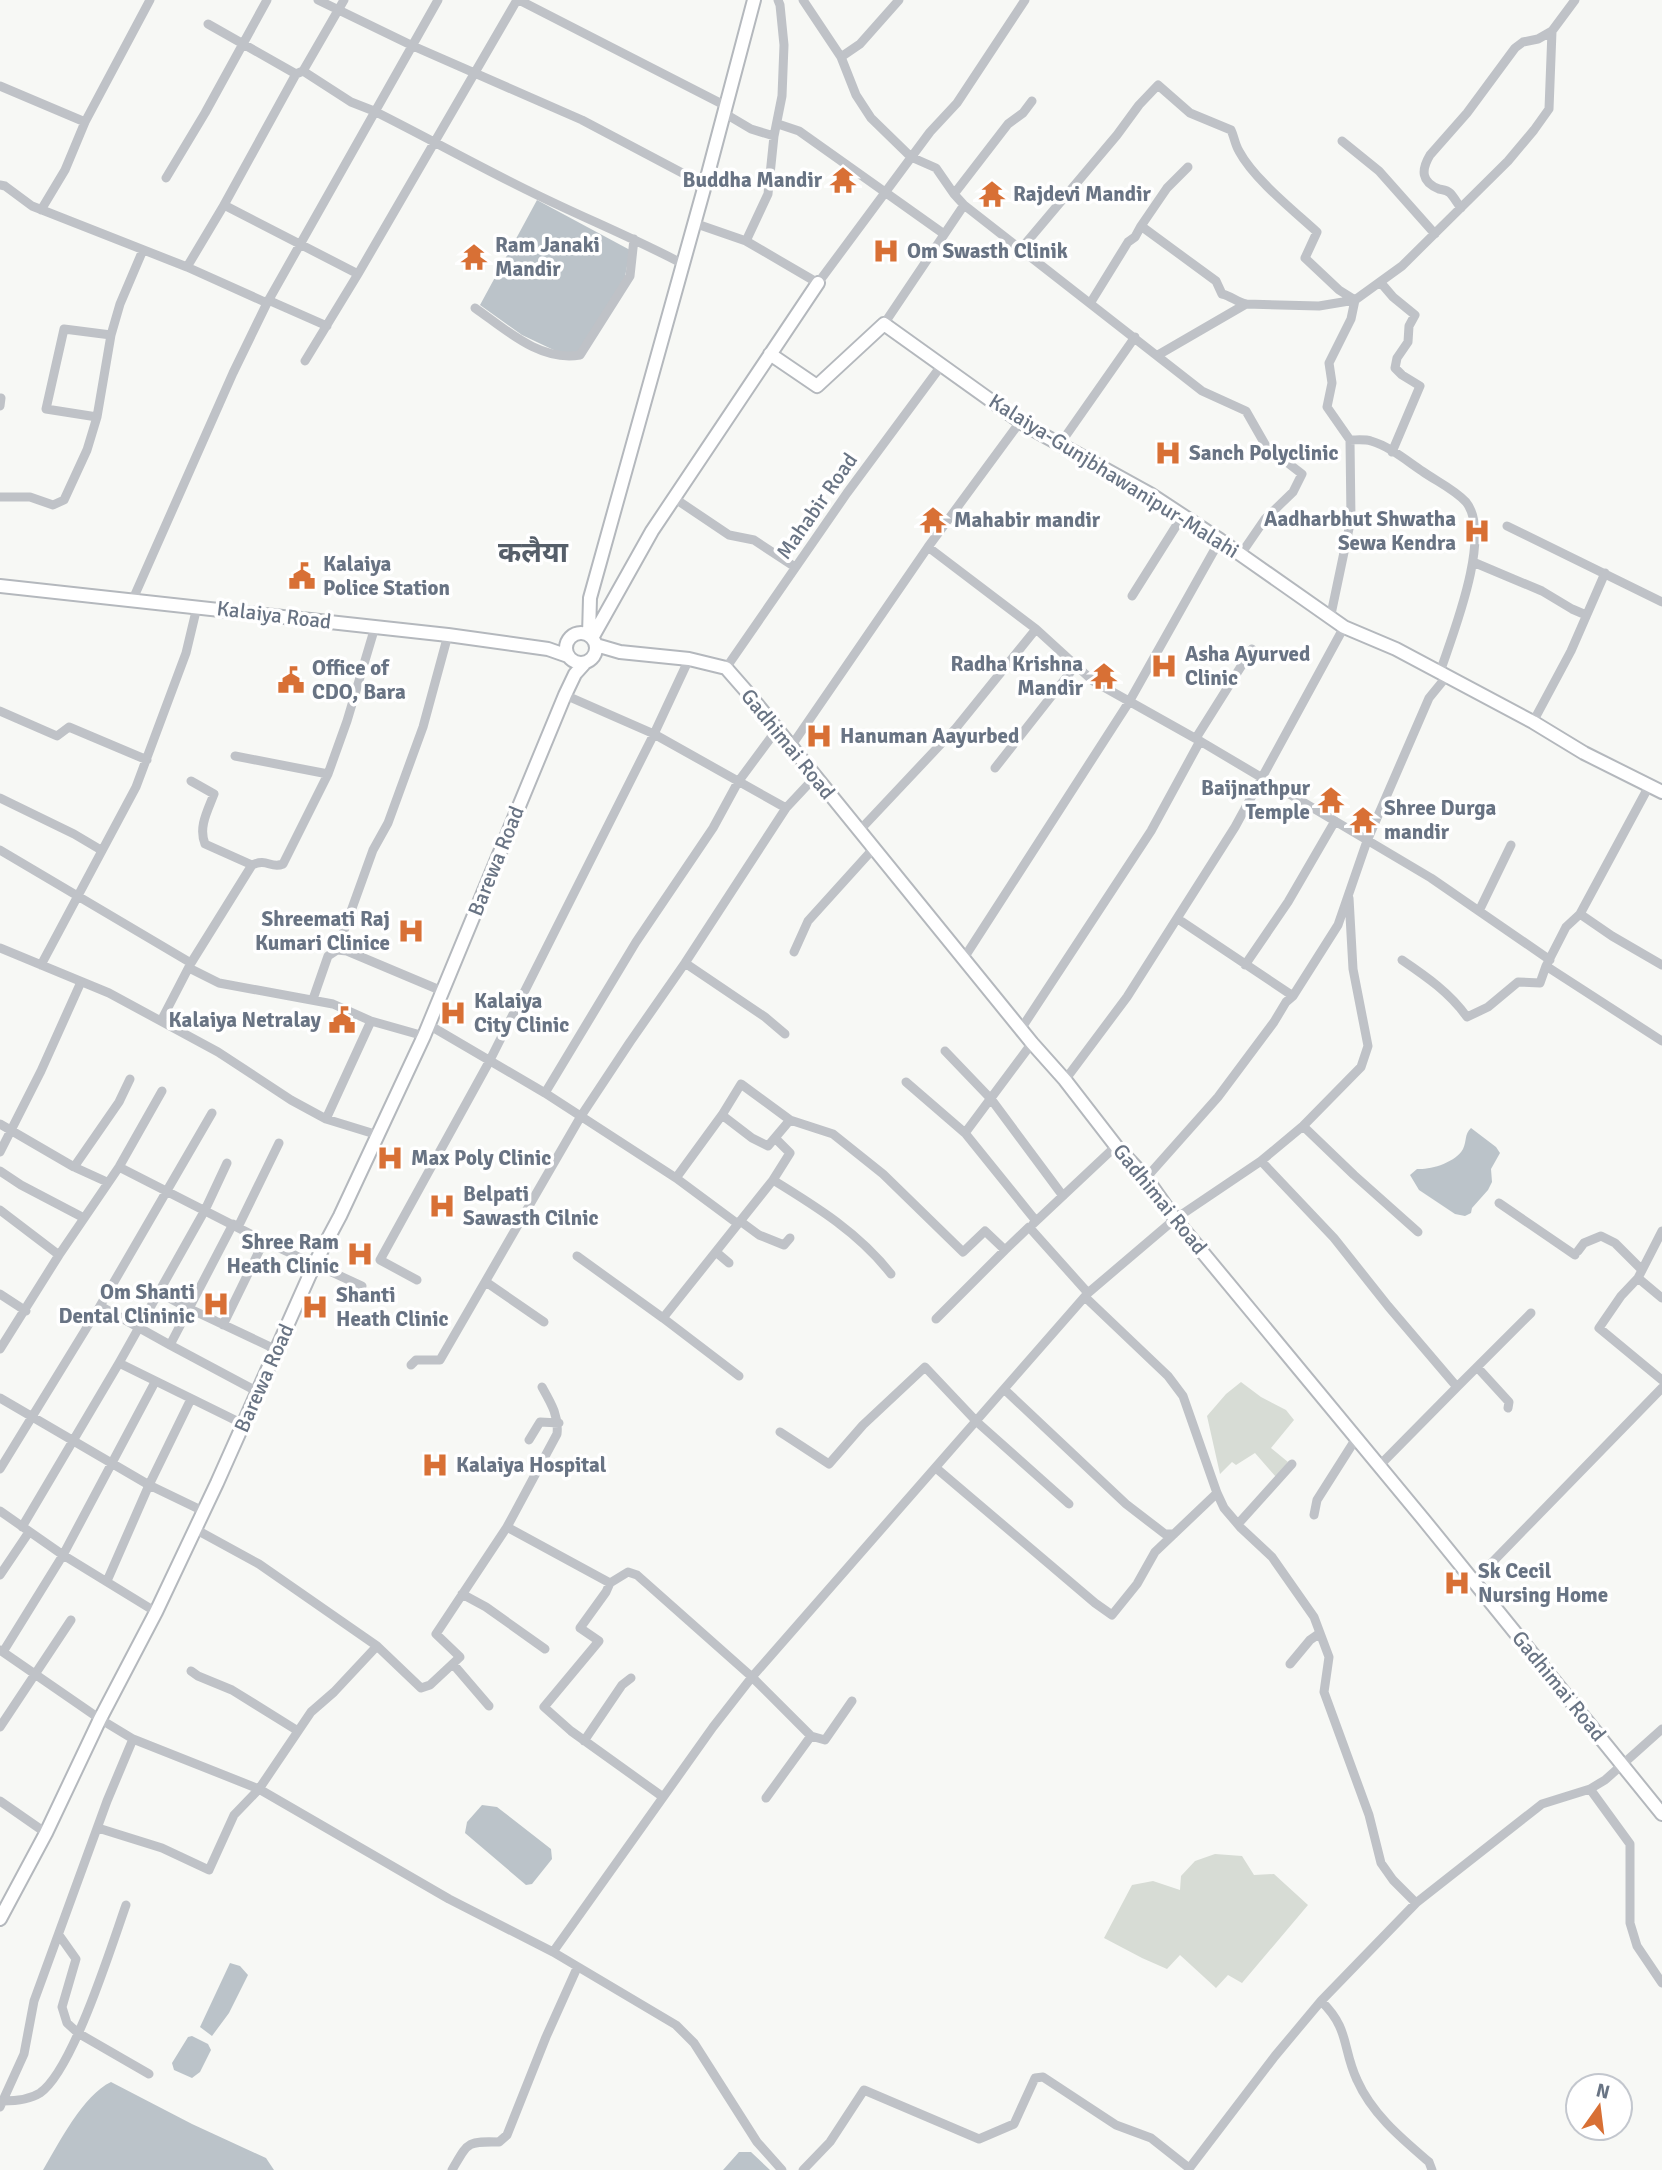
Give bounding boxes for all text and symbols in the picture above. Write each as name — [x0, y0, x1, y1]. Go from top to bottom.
temple icon: Buddha Mandir — [828, 165, 858, 195]
place label: Buddha Mandir — [682, 167, 823, 193]
temple icon: Rajdevi Mandir — [977, 179, 1007, 209]
place label: Rajdevi Mandir — [1013, 181, 1151, 207]
place label: Ram Janaki Mandir — [495, 232, 600, 282]
hospital icon: Om Swasth Clinik — [871, 236, 901, 266]
place label: Om Swasth Clinik — [907, 238, 1068, 264]
temple icon: Ram Janaki Mandir — [459, 242, 489, 272]
street label: Kalaiya-Gunjbhawanipur-Malahi — [984, 388, 1244, 564]
hospital icon: Sanch Polyclinic — [1153, 438, 1183, 468]
place label: Sanch Polyclinic — [1189, 440, 1339, 466]
street label: Mahabir Road — [771, 448, 863, 564]
temple icon: Mahabir mandir — [918, 505, 948, 535]
place label: Aadharbhut Shwatha Sewa Kendra — [1264, 506, 1456, 556]
place label: Mahabir mandir — [954, 507, 1101, 533]
hospital icon: Aadharbhut Shwatha Sewa Kendra — [1462, 516, 1492, 546]
district label: कलैया — [498, 536, 569, 570]
place label: Kalaiya Police Station — [323, 551, 450, 601]
public building icon: Kalaiya Police Station — [287, 561, 317, 591]
street label: Kalaiya Road — [215, 595, 333, 635]
place label: Asha Ayurved Clinic — [1185, 641, 1310, 691]
place label: Radha Krishna Mandir — [950, 651, 1084, 701]
hospital icon: Asha Ayurved Clinic — [1149, 651, 1179, 681]
place label: Office of CDO, Bara — [312, 655, 406, 705]
temple icon: Radha Krishna Mandir — [1089, 661, 1119, 691]
public building icon: Office of CDO, Bara — [276, 665, 306, 695]
street label: Gadhimai Road — [735, 683, 841, 805]
hospital icon: Hanuman Aayurbed — [804, 721, 834, 751]
place label: Hanuman Aayurbed — [840, 723, 1019, 749]
place label: Baijnathpur Temple — [1201, 775, 1311, 825]
temple icon: Baijnathpur Temple — [1316, 785, 1346, 815]
place label: Shree Durga mandir — [1384, 795, 1497, 845]
street label: Barewa Road — [462, 802, 530, 920]
temple icon: Shree Durga mandir — [1348, 805, 1378, 835]
place label: Shreemati Raj Kumari Clinice — [255, 906, 390, 956]
hospital icon: Shreemati Raj Kumari Clinice — [396, 916, 426, 946]
place label: Kalaiya City Clinic — [474, 988, 569, 1038]
hospital icon: Kalaiya City Clinic — [438, 998, 468, 1028]
public building icon: Kalaiya Netralay — [327, 1005, 357, 1035]
place label: Kalaiya Netralay — [169, 1007, 322, 1033]
street label: Gadhimai Road — [1107, 1138, 1213, 1260]
hospital icon: Max Poly Clinic — [375, 1143, 405, 1173]
place label: Max Poly Clinic — [411, 1145, 551, 1171]
place label: Belpati Sawasth Cilnic — [463, 1181, 598, 1231]
hospital icon: Belpati Sawasth Cilnic — [427, 1191, 457, 1221]
place label: Shree Ram Heath Clinic — [227, 1229, 339, 1279]
hospital icon: Shree Ram Heath Clinic — [345, 1239, 375, 1269]
place label: Om Shanti Dental Clininic — [58, 1279, 195, 1329]
place label: Shanti Heath Clinic — [336, 1282, 448, 1332]
hospital icon: Om Shanti Dental Clininic — [201, 1289, 231, 1319]
hospital icon: Shanti Heath Clinic — [300, 1292, 330, 1322]
street label: Barewa Road — [229, 1320, 299, 1436]
hospital icon: Kalaiya Hospital — [420, 1450, 450, 1480]
place label: Kalaiya Hospital — [456, 1452, 607, 1478]
place label: Sk Cecil Nursing Home — [1478, 1558, 1608, 1608]
hospital icon: Sk Cecil Nursing Home — [1442, 1568, 1472, 1598]
street label: Gadhimai Road — [1506, 1625, 1612, 1747]
north arrow — [1564, 2072, 1634, 2142]
text: N — [1594, 2078, 1612, 2105]

